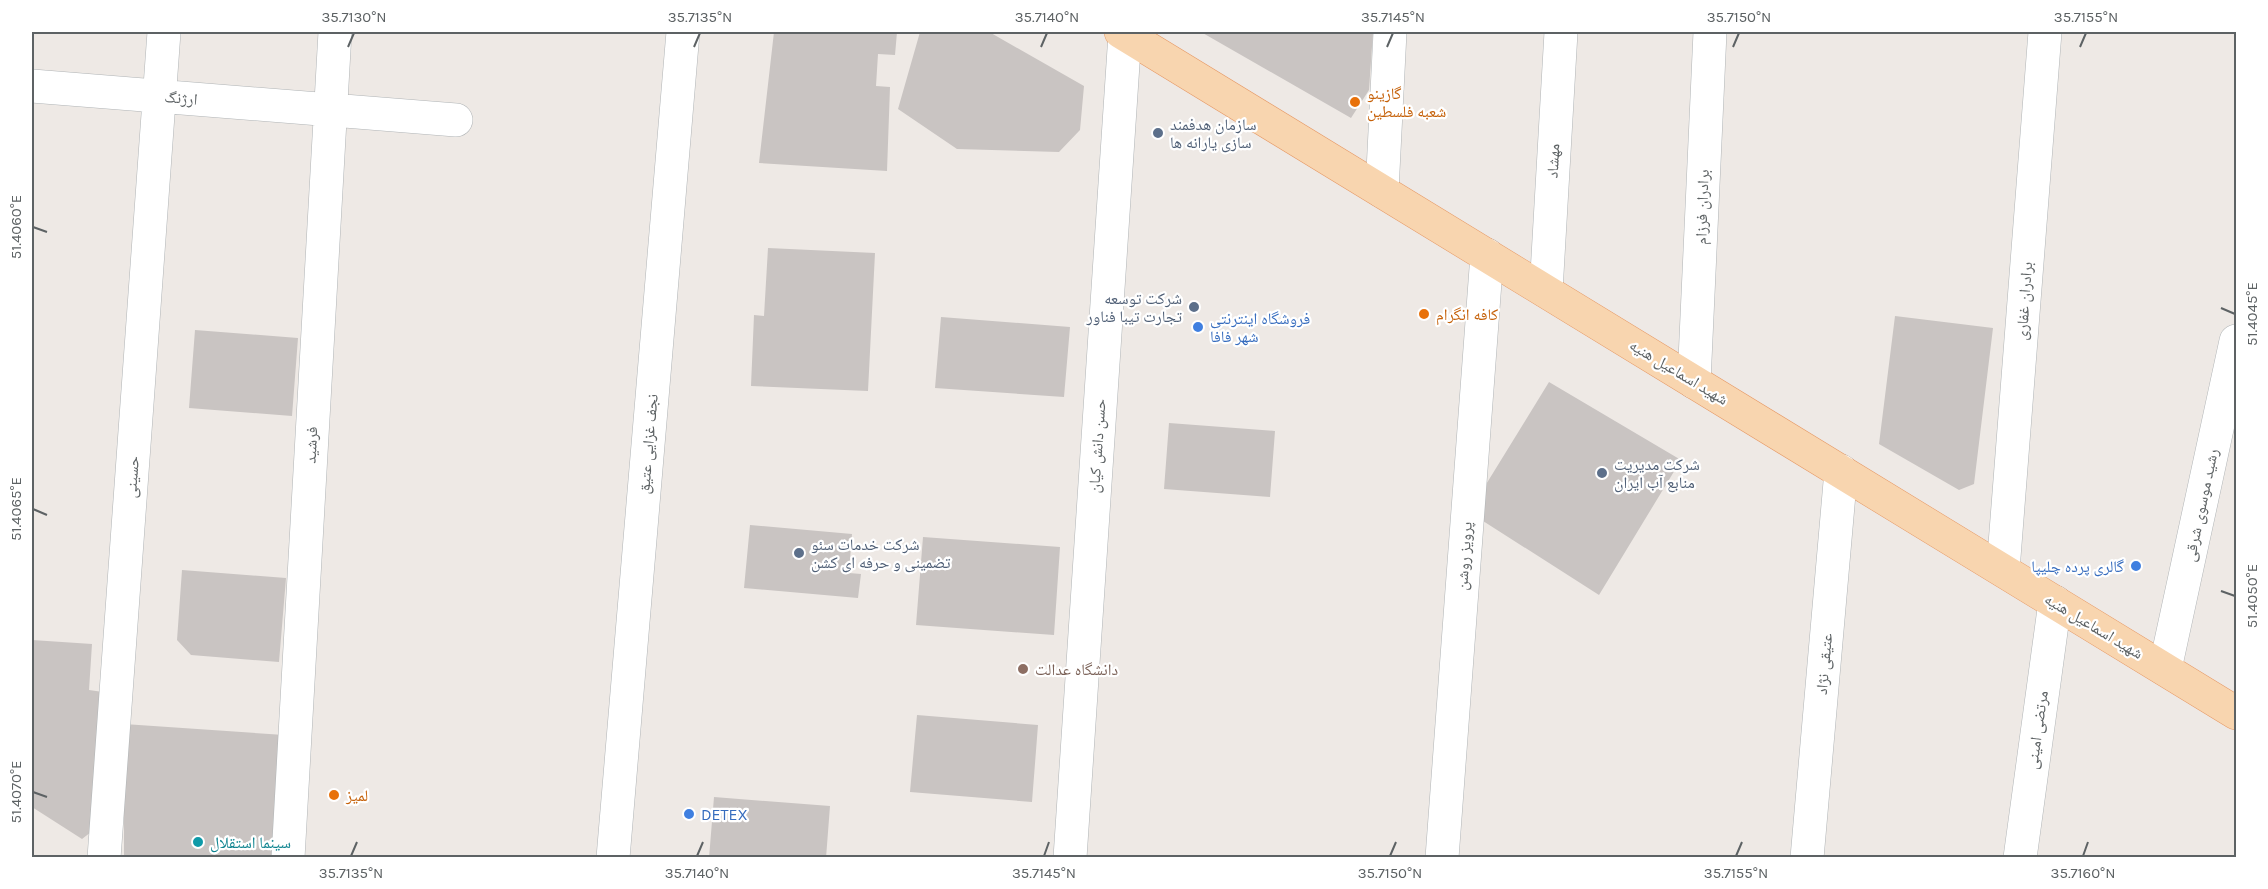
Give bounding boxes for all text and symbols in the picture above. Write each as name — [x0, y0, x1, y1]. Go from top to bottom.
text: 35.7130°N — [321, 8, 387, 26]
text: 35.7135°N — [668, 8, 732, 26]
text: 35.7140°N — [1015, 8, 1079, 26]
text: 35.7145°N — [1361, 8, 1425, 26]
text: 35.7150°N — [1707, 8, 1771, 26]
text: 35.7155°N — [2054, 8, 2118, 26]
place label: گازینو شعبه فلسطین — [1367, 84, 1446, 122]
street label: ارژنگ — [164, 87, 198, 109]
marker: گازینو شعبه فلسطین — [1348, 95, 1362, 109]
place label: سازمان هدفمند سازی یارانه ها — [1170, 115, 1257, 153]
marker: سازمان هدفمند سازی یارانه ها — [1151, 126, 1165, 140]
street label: مهشاد — [1543, 143, 1563, 179]
street label: برادران فرزام — [1691, 169, 1714, 245]
text: 51.4060°E — [7, 195, 25, 259]
street label: برادران غفاری — [2012, 261, 2037, 341]
text: 51.4045°E — [2243, 282, 2261, 346]
place label: شرکت توسعه تجارت تیبا فناور — [1086, 289, 1182, 326]
marker: شرکت توسعه تجارت تیبا فناور — [1187, 300, 1201, 314]
place label: کافه انگرام — [1436, 305, 1498, 325]
marker: کافه انگرام — [1417, 307, 1431, 321]
place label: فروشگاه اینترنتی شهر فافا — [1210, 309, 1310, 346]
marker: فروشگاه اینترنتی شهر فافا — [1191, 320, 1205, 334]
street label: شهید اسماعیل هنیه — [1626, 335, 1732, 410]
street label: نجف غزایی عتیق — [634, 393, 663, 495]
street label: حسن دانش کیان — [1084, 398, 1111, 494]
street label: فرشید — [301, 426, 321, 464]
street label: رشید موسوی شرقی — [2180, 447, 2223, 563]
street label: حسینی — [121, 455, 144, 499]
place label: شرکت مدیریت منابع آب ایران — [1614, 455, 1700, 493]
marker: شرکت مدیریت منابع آب ایران — [1595, 466, 1609, 480]
text: 51.4065°E — [7, 477, 25, 541]
street label: پرویز روشن — [1452, 521, 1477, 591]
place label: شرکت خدمات سئو تضمینی و حرفه ای کشن — [811, 535, 951, 573]
marker: شرکت خدمات سئو تضمینی و حرفه ای کشن — [792, 546, 806, 560]
place label: گالری پرده چلیپا — [2031, 557, 2124, 577]
marker: گالری پرده چلیپا — [2129, 559, 2143, 573]
text: 51.4050°E — [2243, 564, 2261, 628]
street label: شهید اسماعیل هنیه — [2041, 589, 2147, 664]
street label: عتیقی نژاد — [1812, 632, 1837, 696]
place label: دانشگاه عدالت — [1035, 660, 1118, 679]
marker: دانشگاه عدالت — [1016, 662, 1030, 676]
street label: مرتضی امینی — [2022, 690, 2053, 771]
text: 51.4070°E — [7, 761, 25, 823]
place label: لمیز — [345, 786, 368, 805]
marker: لمیز — [327, 788, 341, 802]
place label: DETEX — [701, 805, 748, 824]
marker: DETEX — [682, 807, 696, 821]
place label: سینما استقلال — [210, 833, 291, 853]
marker: سینما استقلال — [191, 835, 205, 849]
text: 35.7135°N — [319, 864, 383, 882]
text: 35.7140°N — [665, 864, 729, 882]
text: 35.7145°N — [1012, 864, 1076, 882]
text: 35.7150°N — [1358, 864, 1422, 882]
text: 35.7155°N — [1704, 864, 1768, 882]
text: 35.7160°N — [2051, 864, 2115, 882]

